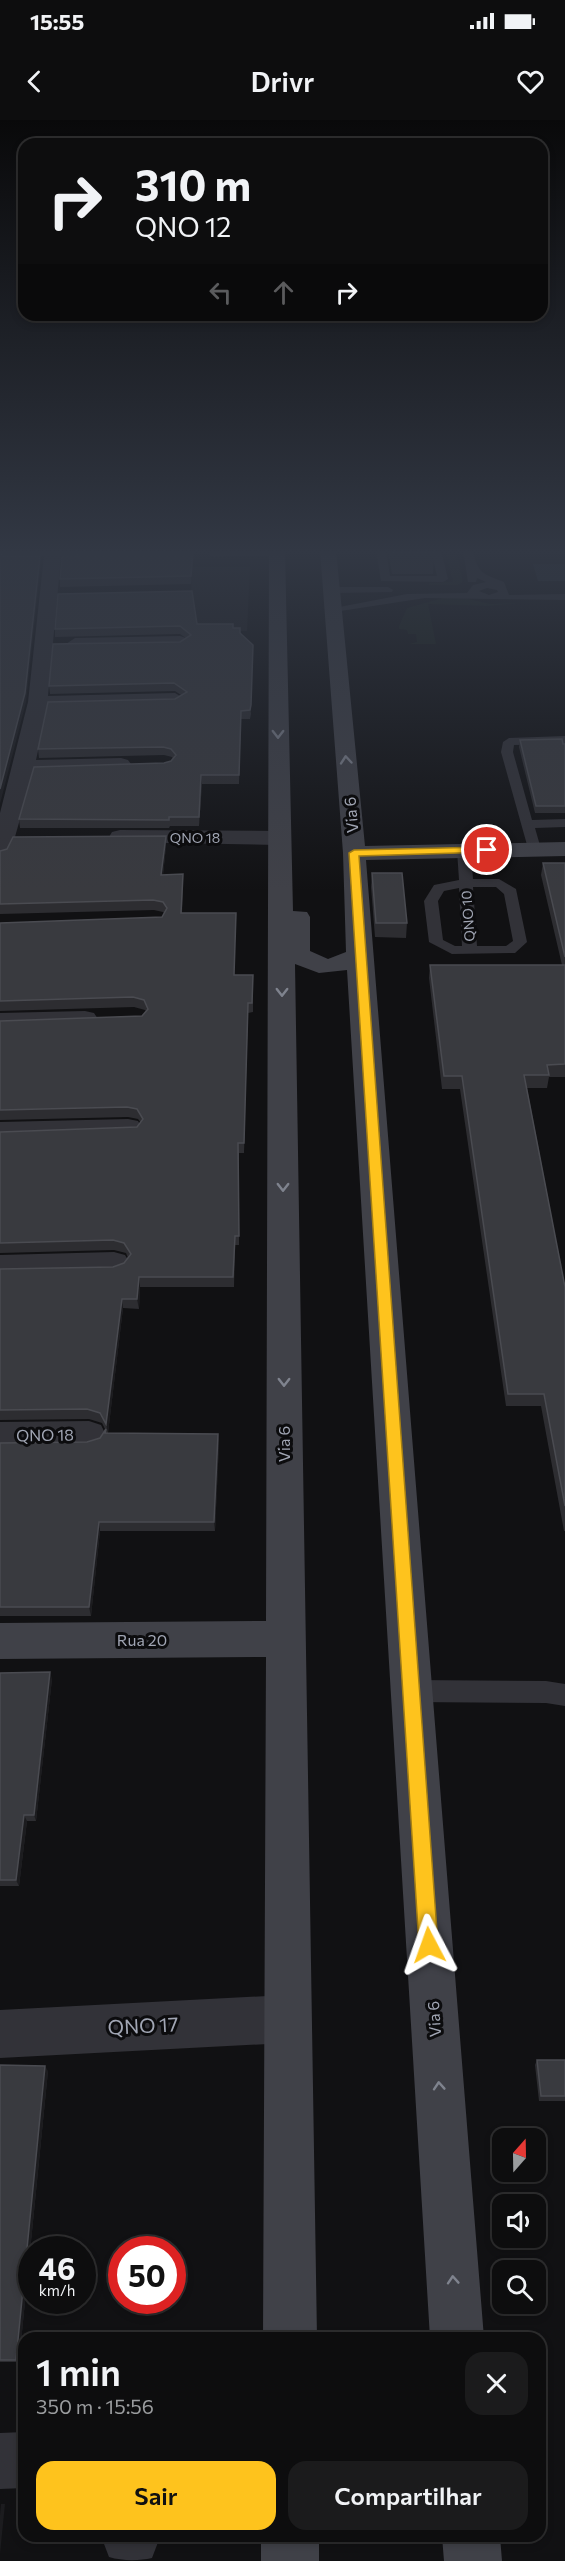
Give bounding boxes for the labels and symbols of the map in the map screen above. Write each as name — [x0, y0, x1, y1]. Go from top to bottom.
one-way arrow — [272, 730, 284, 739]
one-way arrow — [340, 755, 353, 764]
street label: Via 6 — [339, 796, 362, 834]
pin — [461, 824, 512, 875]
street label: QNO 18 — [170, 829, 220, 846]
street label: QNO 10 — [457, 890, 478, 942]
one-way arrow — [276, 988, 288, 997]
one-way arrow — [277, 1183, 289, 1192]
one-way arrow — [277, 1378, 290, 1387]
street label: QNO 18 — [16, 1424, 74, 1445]
street label: Via 6 — [274, 1426, 293, 1462]
street label: Rua 20 — [117, 1630, 167, 1649]
position arrow — [397, 1913, 461, 1977]
street label: Via 6 — [423, 2000, 444, 2038]
street label: QNO 17 — [107, 2011, 179, 2039]
one-way arrow — [432, 2081, 445, 2090]
north arrow — [492, 2128, 546, 2182]
speed limit sign: 50 — [108, 2236, 186, 2314]
one-way arrow — [446, 2276, 459, 2285]

